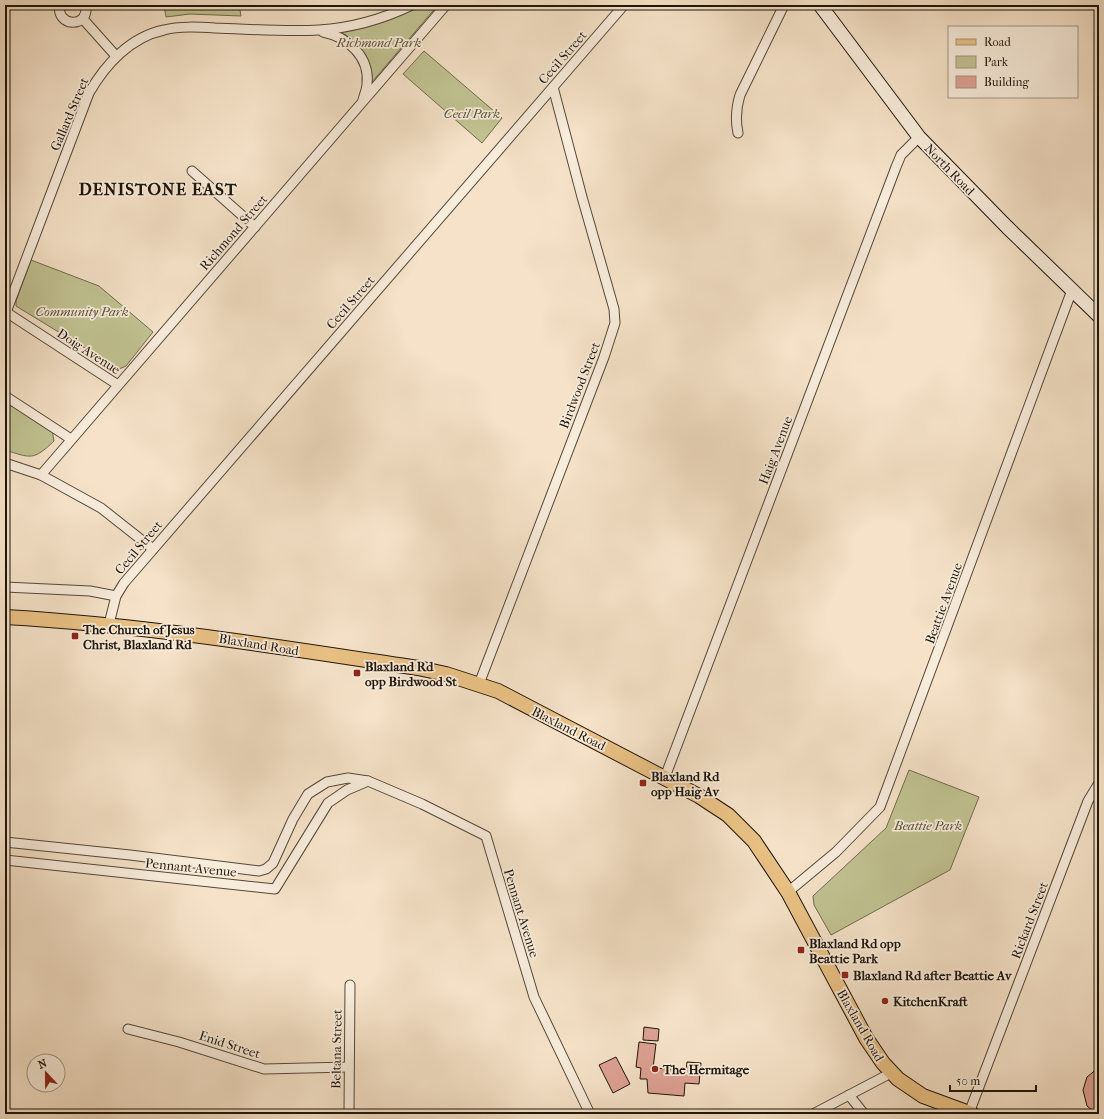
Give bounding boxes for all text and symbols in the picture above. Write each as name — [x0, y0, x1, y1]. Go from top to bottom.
legend — [948, 26, 1078, 98]
street label: Cecil Street — [535, 27, 590, 87]
park label: Richmond Park — [336, 35, 422, 50]
text: Road — [984, 35, 1011, 49]
text: Park — [984, 55, 1009, 69]
street label: Gallard Street — [47, 75, 92, 153]
text: Building — [984, 75, 1029, 89]
park label: Cecil Park — [444, 106, 500, 121]
street label: North Road — [922, 141, 978, 199]
district label: DENISTONE EAST — [79, 179, 237, 199]
street label: Richmond Street — [197, 191, 270, 273]
street label: Cecil Street — [323, 272, 378, 332]
park label: Community Park — [35, 304, 129, 319]
street label: Doig Avenue — [54, 326, 123, 378]
street label: Birdwood Street — [556, 339, 603, 431]
street label: Haig Avenue — [756, 413, 796, 486]
street label: Cecil Street — [112, 517, 165, 577]
street label: Beattie Avenue — [922, 560, 965, 646]
place label: The Church of Jesus Christ, Blaxland Rd — [82, 622, 195, 652]
marker: The Church of Jesus Christ, Blaxland Rd — [70, 631, 80, 641]
street label: Blaxland Road — [218, 631, 301, 658]
place label: Blaxland Rd opp Birdwood St — [365, 659, 457, 690]
marker: Blaxland Rd opp Birdwood St — [352, 668, 362, 678]
street label: Blaxland Road — [529, 703, 609, 754]
place label: Blaxland Rd opp Haig Av — [651, 769, 720, 800]
marker: Blaxland Rd opp Haig Av — [638, 778, 648, 788]
park label: Beattie Park — [893, 818, 962, 833]
street label: Pennant Avenue — [144, 855, 238, 880]
street label: Pennant Avenue — [501, 867, 542, 960]
street label: Rickard Street — [1008, 879, 1051, 961]
place label: Blaxland Rd opp Beattie Park — [809, 936, 901, 966]
marker: Blaxland Rd opp Beattie Park — [796, 945, 806, 955]
place label: Blaxland Rd after Beattie Av — [853, 968, 1013, 983]
marker: Blaxland Rd after Beattie Av — [840, 970, 850, 980]
street label: Blaxland Road — [834, 987, 888, 1065]
place label: KitchenKraft — [893, 994, 968, 1009]
marker: KitchenKraft — [880, 996, 890, 1006]
street label: Beltana Street — [328, 1009, 345, 1089]
street label: Enid Street — [197, 1028, 263, 1062]
north arrow — [26, 1053, 66, 1093]
text: N — [36, 1056, 49, 1072]
place label: The Hermitage — [662, 1062, 750, 1078]
marker: The Hermitage — [650, 1064, 660, 1074]
scale bar — [950, 1067, 1036, 1093]
text: 50 m — [956, 1074, 980, 1088]

